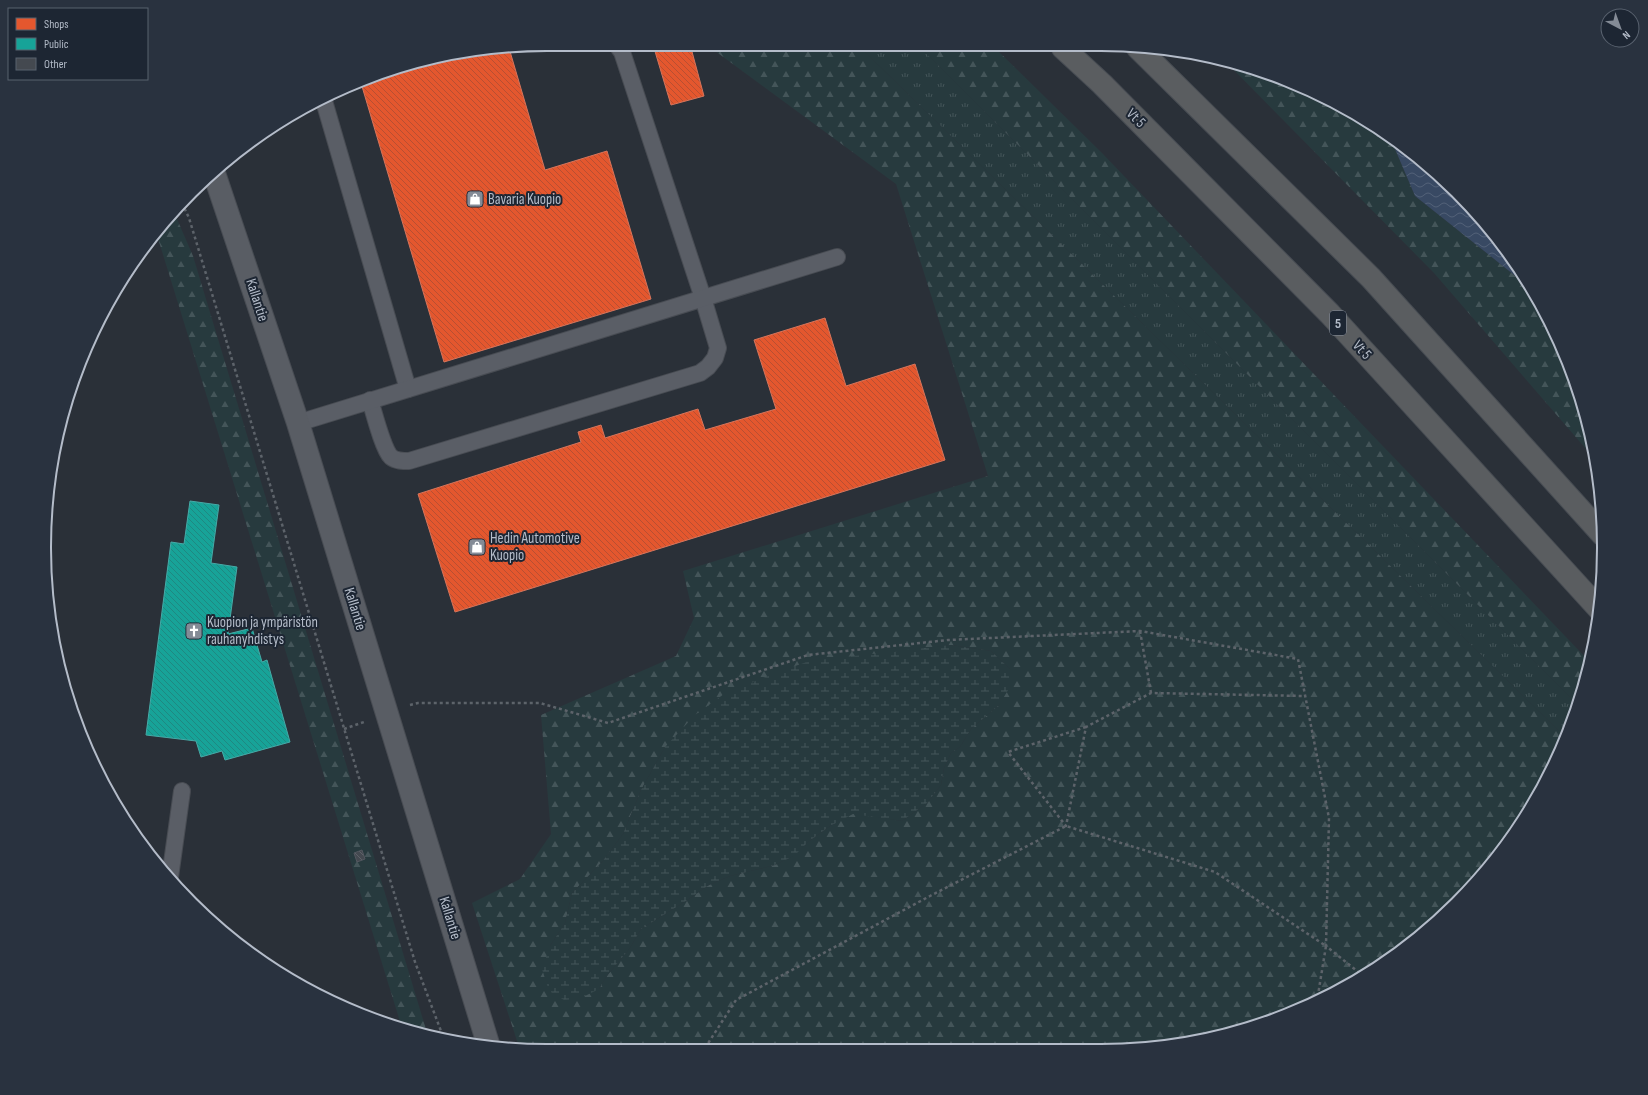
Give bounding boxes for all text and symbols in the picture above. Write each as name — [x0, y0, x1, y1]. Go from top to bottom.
legend — [8, 8, 148, 80]
north arrow — [1600, 8, 1640, 48]
text: Shops — [44, 17, 69, 32]
text: N — [1620, 28, 1633, 42]
text: Public — [44, 37, 69, 52]
text: Other — [44, 57, 68, 72]
street label: Vt 5 — [1122, 104, 1150, 132]
shop icon: Bavaria Kuopio — [465, 189, 485, 209]
place label: Bavaria Kuopio — [488, 190, 561, 209]
street label: Kallantie — [241, 276, 273, 324]
road number: 5 — [1330, 311, 1346, 335]
street label: Vt 5 — [1348, 336, 1376, 364]
place label: Hedin Automotive Kuopio — [490, 529, 580, 565]
shop icon: Hedin Automotive Kuopio — [467, 537, 487, 557]
street label: Kallantie — [340, 585, 370, 633]
place label: Kuopion ja ympäristön rauhanyhdistys — [207, 613, 318, 649]
church icon: Kuopion ja ympäristön rauhanyhdistys — [184, 621, 204, 641]
street label: Kallantie — [435, 894, 465, 942]

